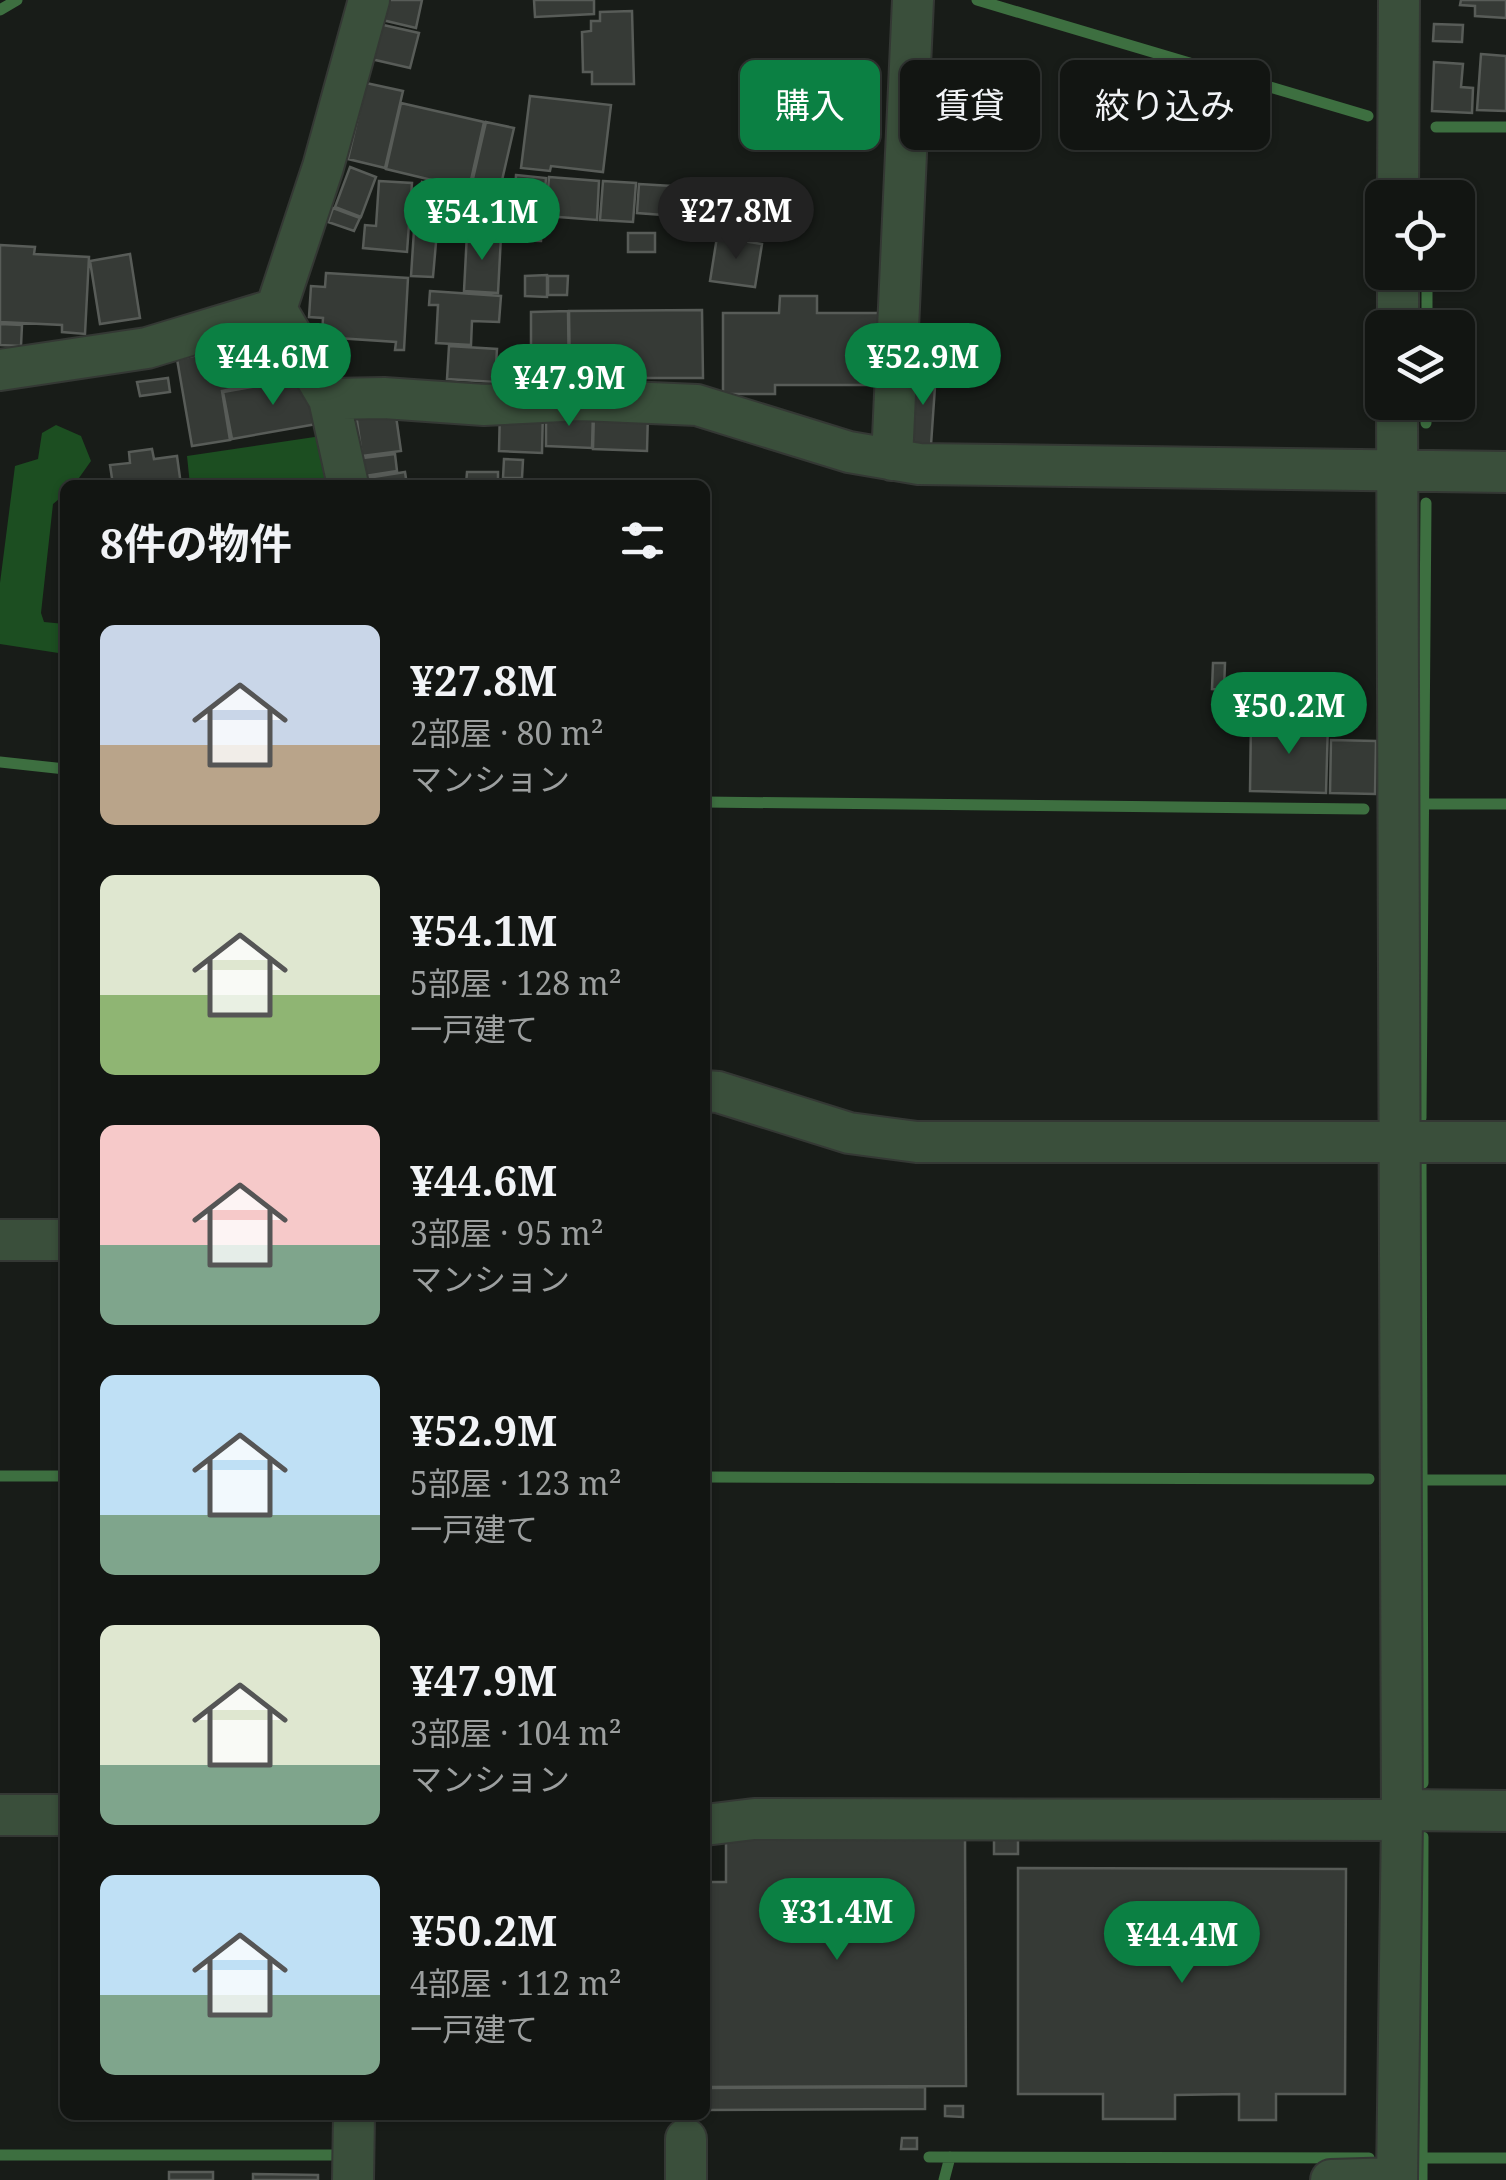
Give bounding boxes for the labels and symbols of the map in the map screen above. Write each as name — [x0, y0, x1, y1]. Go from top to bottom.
pin: ¥27.8M — [655, 177, 817, 262]
pin: ¥54.1M — [401, 178, 563, 263]
pin: ¥44.6M — [192, 323, 354, 408]
pin: ¥52.9M — [842, 323, 1004, 408]
pin: ¥47.9M — [488, 344, 650, 429]
pin: ¥50.2M — [1208, 672, 1370, 757]
pin: ¥31.4M — [756, 1878, 918, 1963]
pin: ¥44.4M — [1101, 1901, 1263, 1986]

